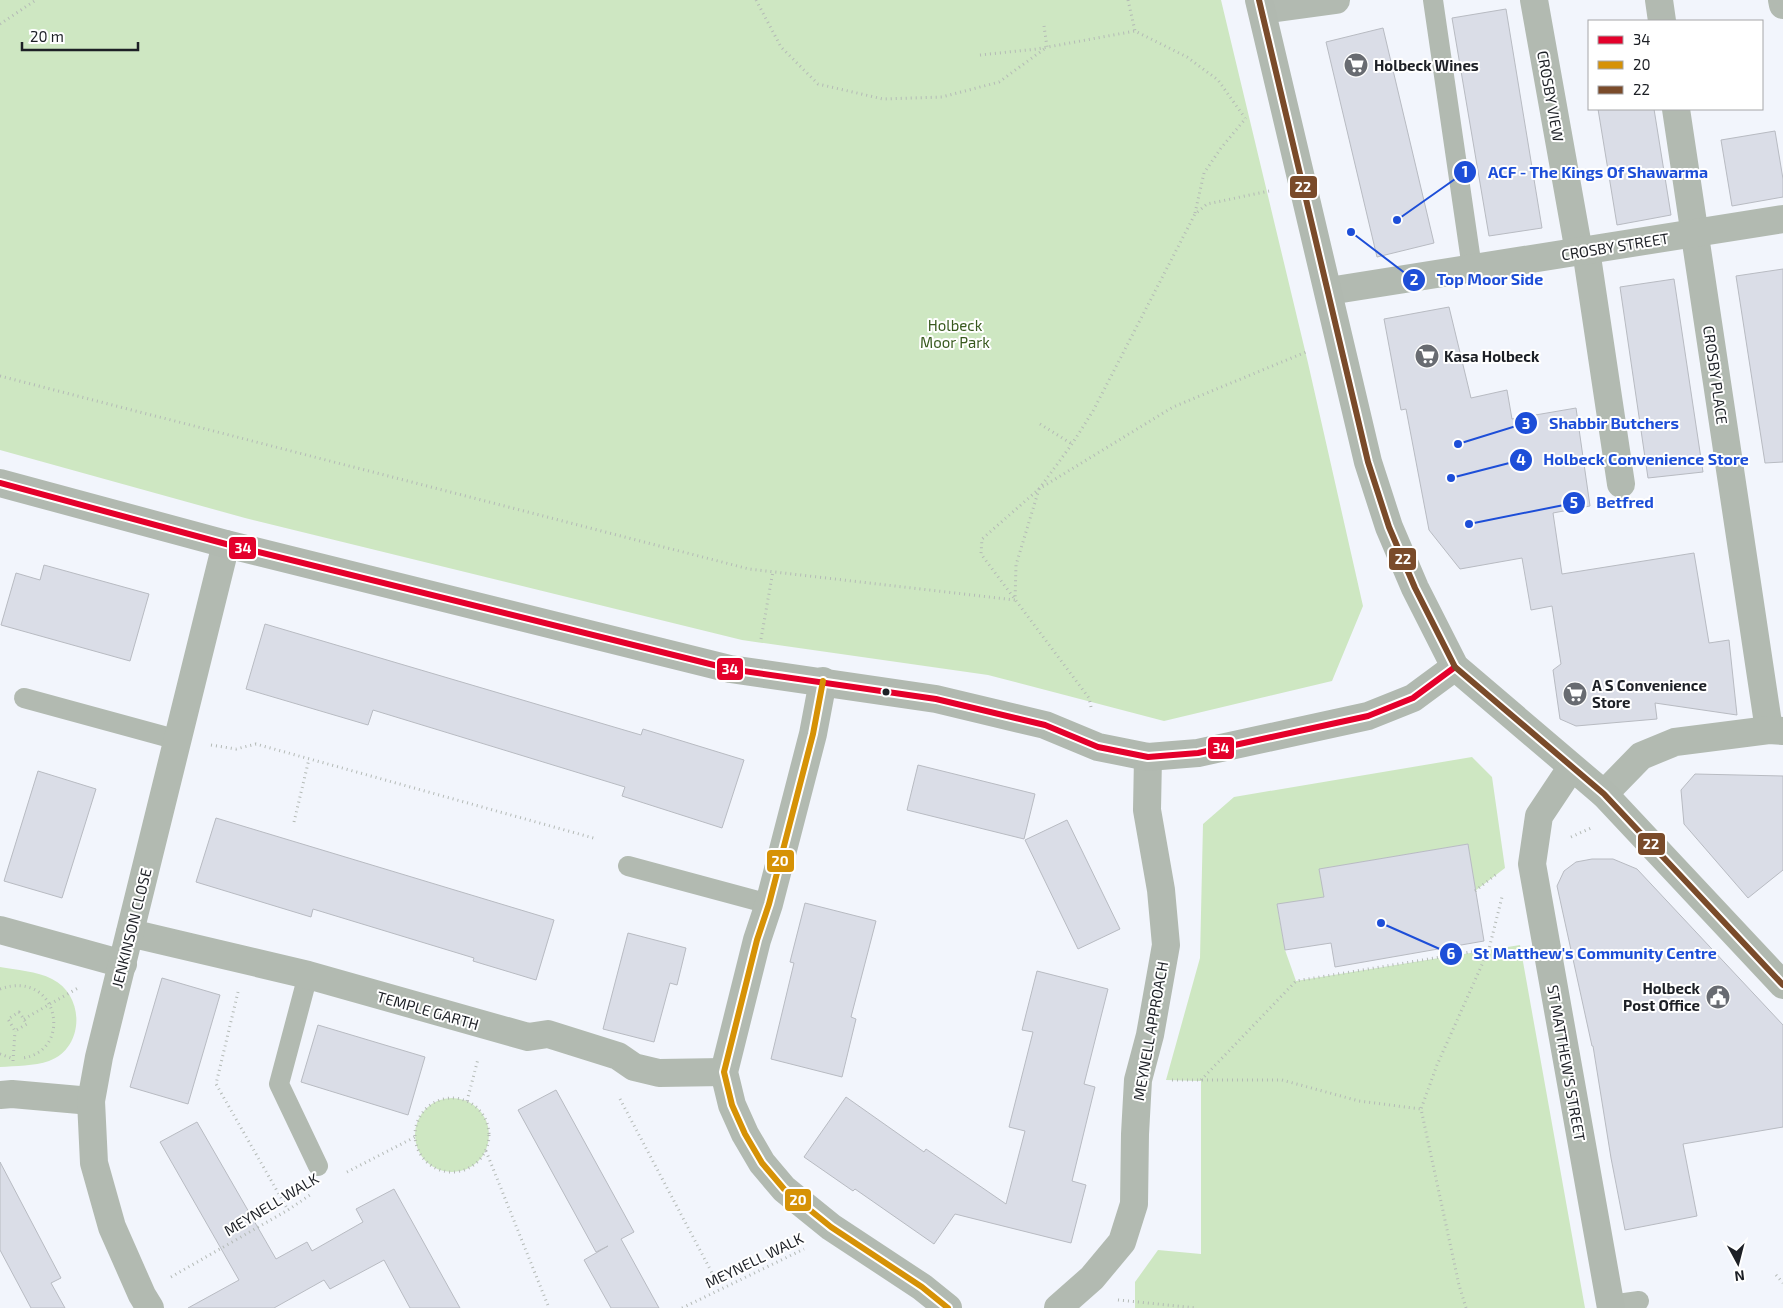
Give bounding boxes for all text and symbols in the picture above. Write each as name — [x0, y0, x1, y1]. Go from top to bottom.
scale bar — [22, 20, 139, 52]
legend — [1588, 20, 1763, 110]
text: 20 m — [30, 27, 64, 45]
text: 34 — [1633, 30, 1651, 48]
street label: CROSBY VIEW — [1534, 49, 1568, 143]
supermarket icon: Holbeck Wines — [1343, 52, 1369, 78]
text: 20 — [1633, 55, 1650, 73]
place label: Holbeck Wines — [1374, 56, 1479, 74]
text: 22 — [1633, 80, 1650, 98]
callout: ACF - The Kings Of Shawarma — [1453, 157, 1719, 188]
text: 1 — [1462, 162, 1468, 180]
text: ACF - The Kings Of Shawarma — [1488, 162, 1708, 181]
line badge: 22 — [1289, 175, 1318, 199]
text: 22 — [1295, 178, 1311, 195]
street label: CROSBY STREET — [1560, 229, 1670, 263]
callout: Top Moor Side — [1401, 264, 1553, 295]
text: Top Moor Side — [1437, 269, 1543, 288]
text: 2 — [1410, 270, 1419, 288]
park label: Holbeck Moor Park — [920, 316, 990, 351]
street label: CROSBY PLACE — [1700, 324, 1732, 426]
supermarket icon: Kasa Holbeck — [1414, 343, 1440, 369]
place label: Kasa Holbeck — [1444, 347, 1540, 365]
callout: Shabbir Butchers — [1513, 408, 1689, 439]
text: Shabbir Butchers — [1549, 413, 1679, 432]
text: 3 — [1522, 414, 1530, 432]
callout: Holbeck Convenience Store — [1508, 444, 1759, 475]
text: Holbeck Convenience Store — [1543, 449, 1749, 468]
text: 4 — [1516, 450, 1526, 468]
callout: Betfred — [1561, 487, 1664, 518]
text: Betfred — [1596, 492, 1654, 511]
text: 5 — [1570, 493, 1578, 511]
line badge: 34 — [228, 536, 257, 560]
text: 34 — [235, 539, 252, 556]
line badge: 22 — [1388, 547, 1417, 571]
text: 22 — [1395, 550, 1411, 567]
line badge: 34 — [716, 657, 744, 681]
text: 34 — [722, 660, 739, 677]
place label: A S Convenience Store — [1592, 676, 1707, 711]
supermarket icon: A S Convenience Store — [1562, 681, 1588, 707]
unlabelled marker — [881, 687, 891, 697]
line badge: 34 — [1207, 736, 1235, 760]
text: 34 — [1213, 739, 1230, 756]
line badge: 22 — [1637, 832, 1666, 856]
text: 22 — [1643, 835, 1659, 852]
line badge: 20 — [766, 849, 795, 873]
text: 20 — [772, 852, 789, 869]
street label: JENKINSON CLOSE — [107, 866, 155, 990]
callout: St Matthew's Community Centre — [1438, 938, 1727, 969]
text: St Matthew's Community Centre — [1473, 943, 1717, 963]
text: 6 — [1447, 944, 1456, 962]
street label: MEYNELL APPROACH — [1129, 960, 1171, 1102]
place label: Holbeck Post Office — [1623, 979, 1701, 1014]
street label: ST MATTHEW'S STREET — [1544, 983, 1590, 1143]
public building icon: Holbeck Post Office — [1705, 984, 1731, 1010]
street label: TEMPLE GARTH — [375, 987, 481, 1033]
street label: MEYNELL WALK — [220, 1169, 322, 1239]
line badge: 20 — [784, 1188, 812, 1212]
text: 20 — [790, 1191, 807, 1208]
street label: MEYNELL WALK — [702, 1228, 806, 1292]
north arrow — [1713, 1238, 1763, 1288]
text: N — [1734, 1267, 1746, 1285]

